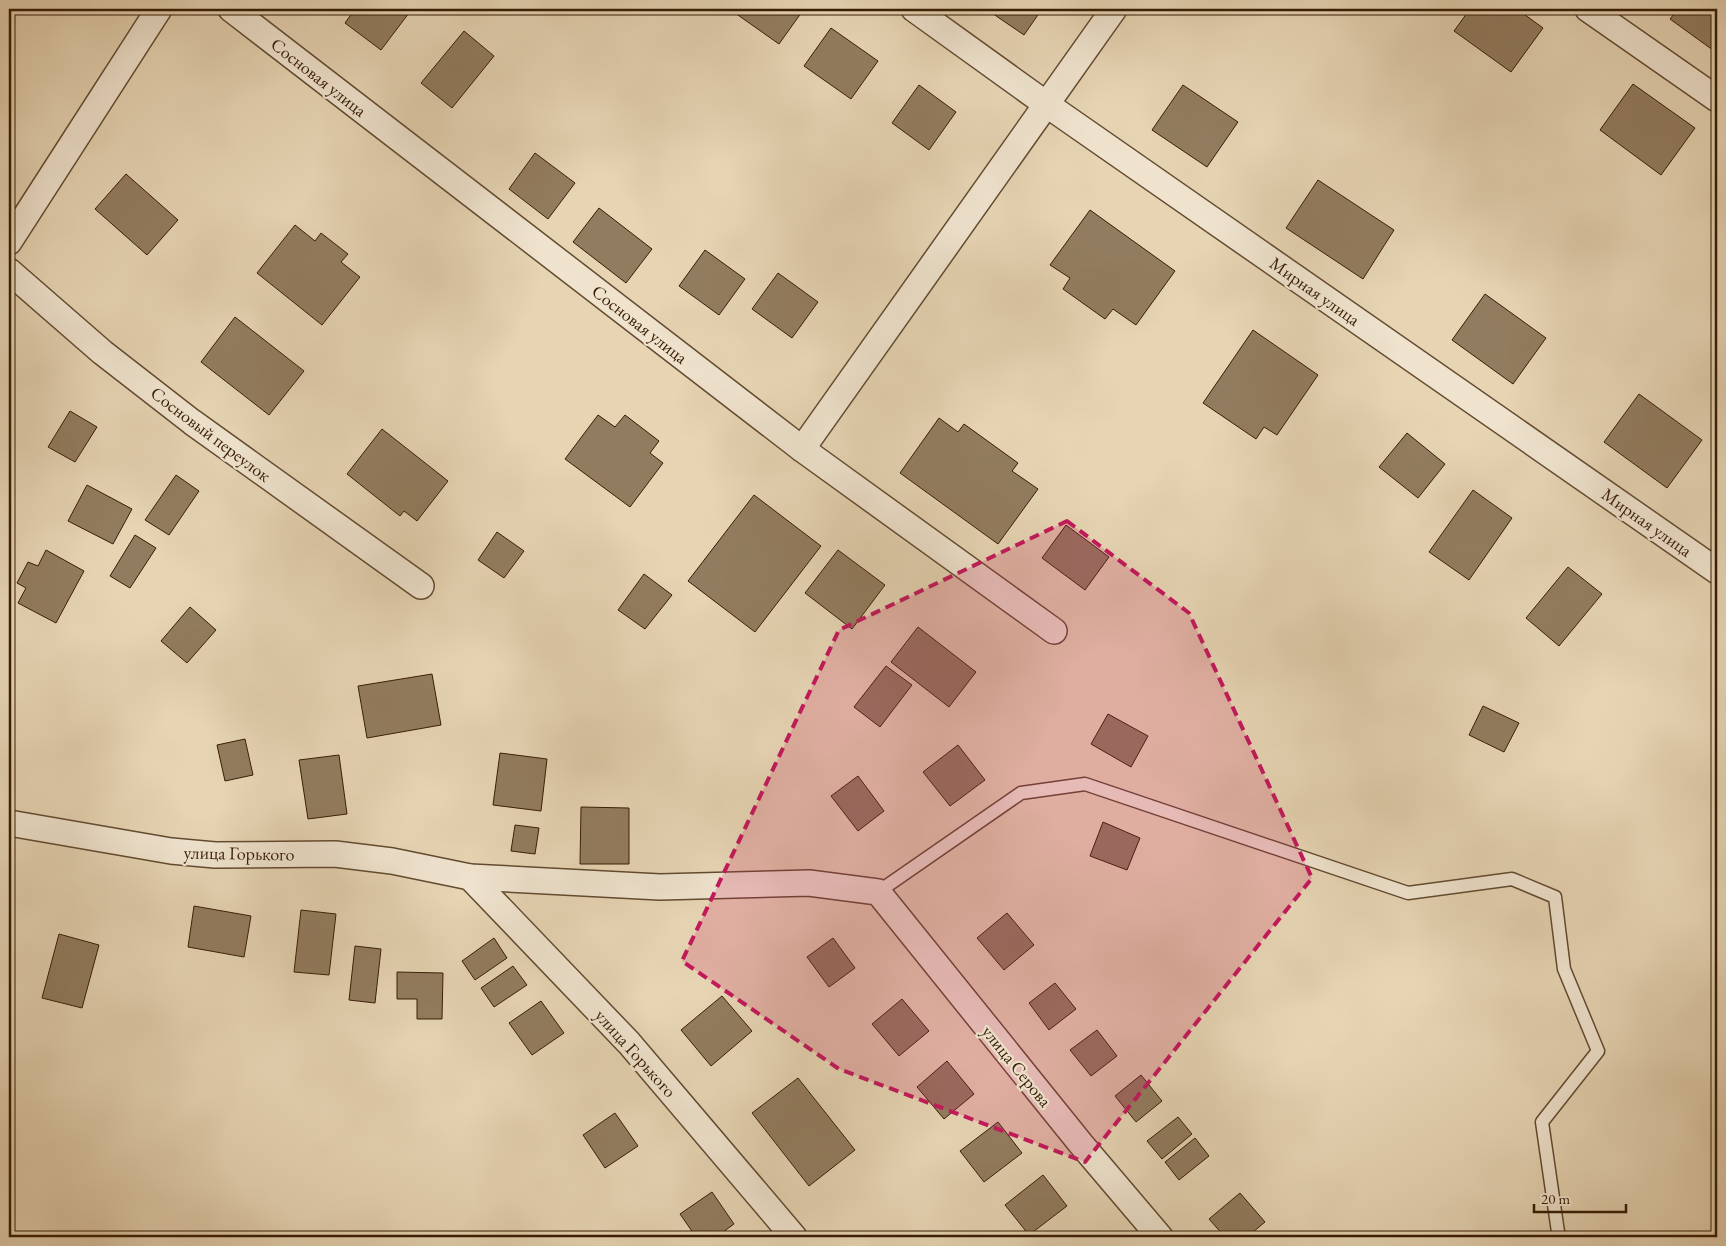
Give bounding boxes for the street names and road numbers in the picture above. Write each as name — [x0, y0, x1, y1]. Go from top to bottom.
street label: Сосновая улица — [266, 32, 372, 122]
street label: Мирная улица — [1265, 251, 1365, 331]
street label: Сосновая улица — [587, 279, 693, 369]
street label: Сосновый переулок — [146, 381, 276, 487]
street label: Мирная улица — [1597, 482, 1697, 562]
street label: улица Горького — [183, 841, 295, 865]
street label: улица Горького — [590, 1004, 682, 1102]
street label: улица Серова — [977, 1020, 1057, 1112]

